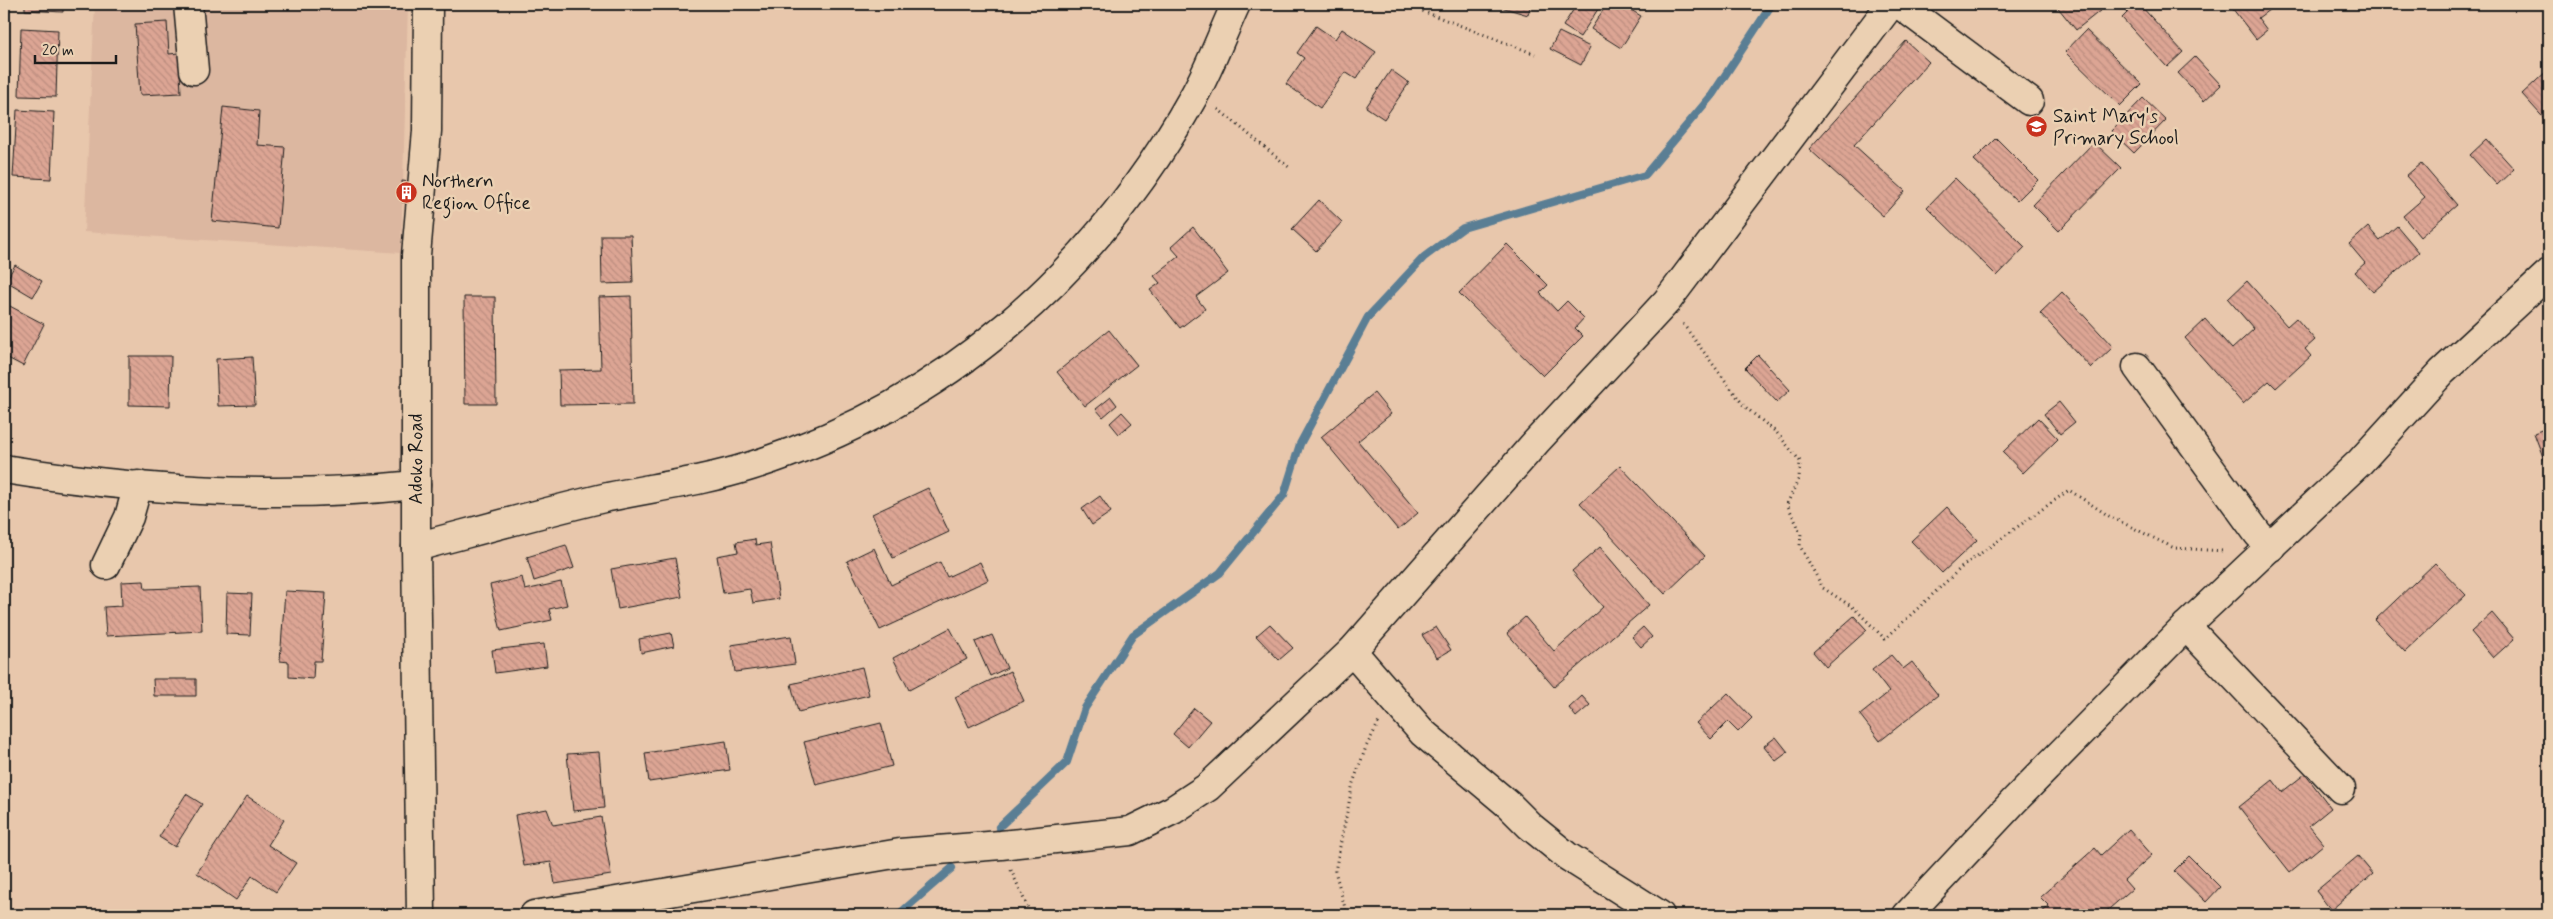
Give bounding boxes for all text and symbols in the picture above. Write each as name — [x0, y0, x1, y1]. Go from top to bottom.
scale bar — [35, 32, 116, 64]
text: 20 m — [42, 41, 74, 61]
place label: Saint Mary's Primary School — [2053, 104, 2179, 151]
school or university icon: Saint Mary's Primary School — [2025, 115, 2049, 139]
place label: Northern Region Office — [422, 169, 531, 219]
building icon: Northern Region Office — [394, 180, 418, 204]
street label: Adoko Road — [404, 414, 429, 504]

